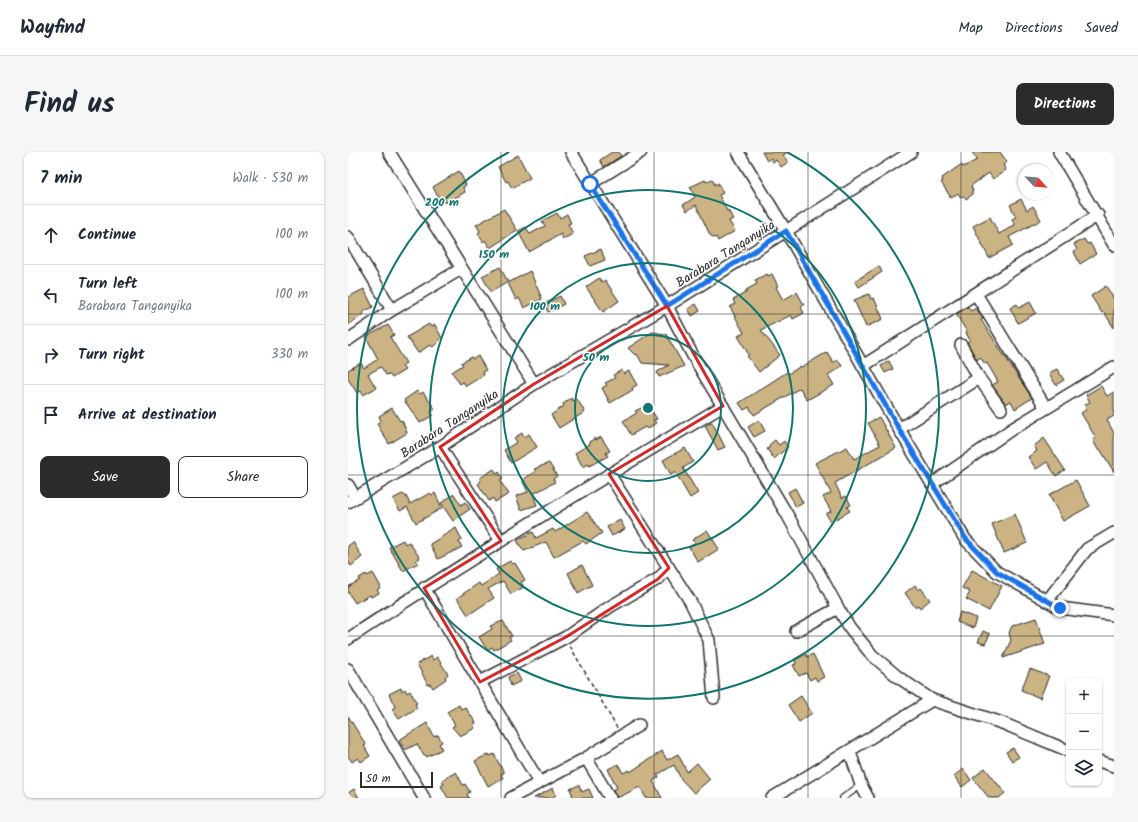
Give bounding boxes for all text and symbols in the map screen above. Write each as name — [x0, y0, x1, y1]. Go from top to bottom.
text: Wayfind — [20, 13, 85, 43]
text: Map — [958, 17, 983, 39]
text: Directions — [1005, 17, 1063, 39]
text: Saved — [1085, 17, 1118, 39]
text: Find us — [24, 82, 115, 127]
button: Directions — [1016, 83, 1114, 125]
north arrow — [1018, 164, 1054, 200]
text: 7 min — [40, 165, 82, 192]
text: Walk · 530 m — [232, 168, 308, 189]
route start — [581, 175, 599, 193]
text: 200 m — [425, 193, 459, 212]
street label: Barabara Tanganyika — [672, 215, 780, 293]
text: Continue — [78, 223, 136, 247]
icon: ahead — [40, 224, 62, 246]
text: 100 m — [275, 224, 308, 245]
text: 150 m — [479, 245, 509, 264]
text: Turn left — [78, 272, 138, 296]
icon: left — [40, 284, 62, 306]
text: 100 m — [275, 284, 308, 305]
text: Barabara Tanganyika — [78, 296, 192, 317]
text: 100 m — [530, 297, 560, 316]
text: Turn right — [78, 343, 145, 367]
icon: right — [40, 344, 62, 366]
text: 330 m — [271, 344, 308, 365]
text: 50 m — [582, 348, 610, 367]
street label: Barabara Tanganyika — [396, 384, 503, 464]
centre of rings — [641, 401, 655, 415]
text: Arrive at destination — [78, 403, 217, 427]
icon: arrive — [40, 404, 62, 426]
button: Save — [40, 456, 170, 498]
button: Share — [178, 456, 308, 498]
route end — [1051, 599, 1069, 617]
map controls — [1066, 678, 1102, 786]
button: + — [1066, 678, 1102, 714]
button: − — [1066, 714, 1102, 750]
button: layers — [1066, 750, 1102, 786]
scale bar — [360, 770, 433, 789]
text: 50 m — [366, 770, 391, 788]

